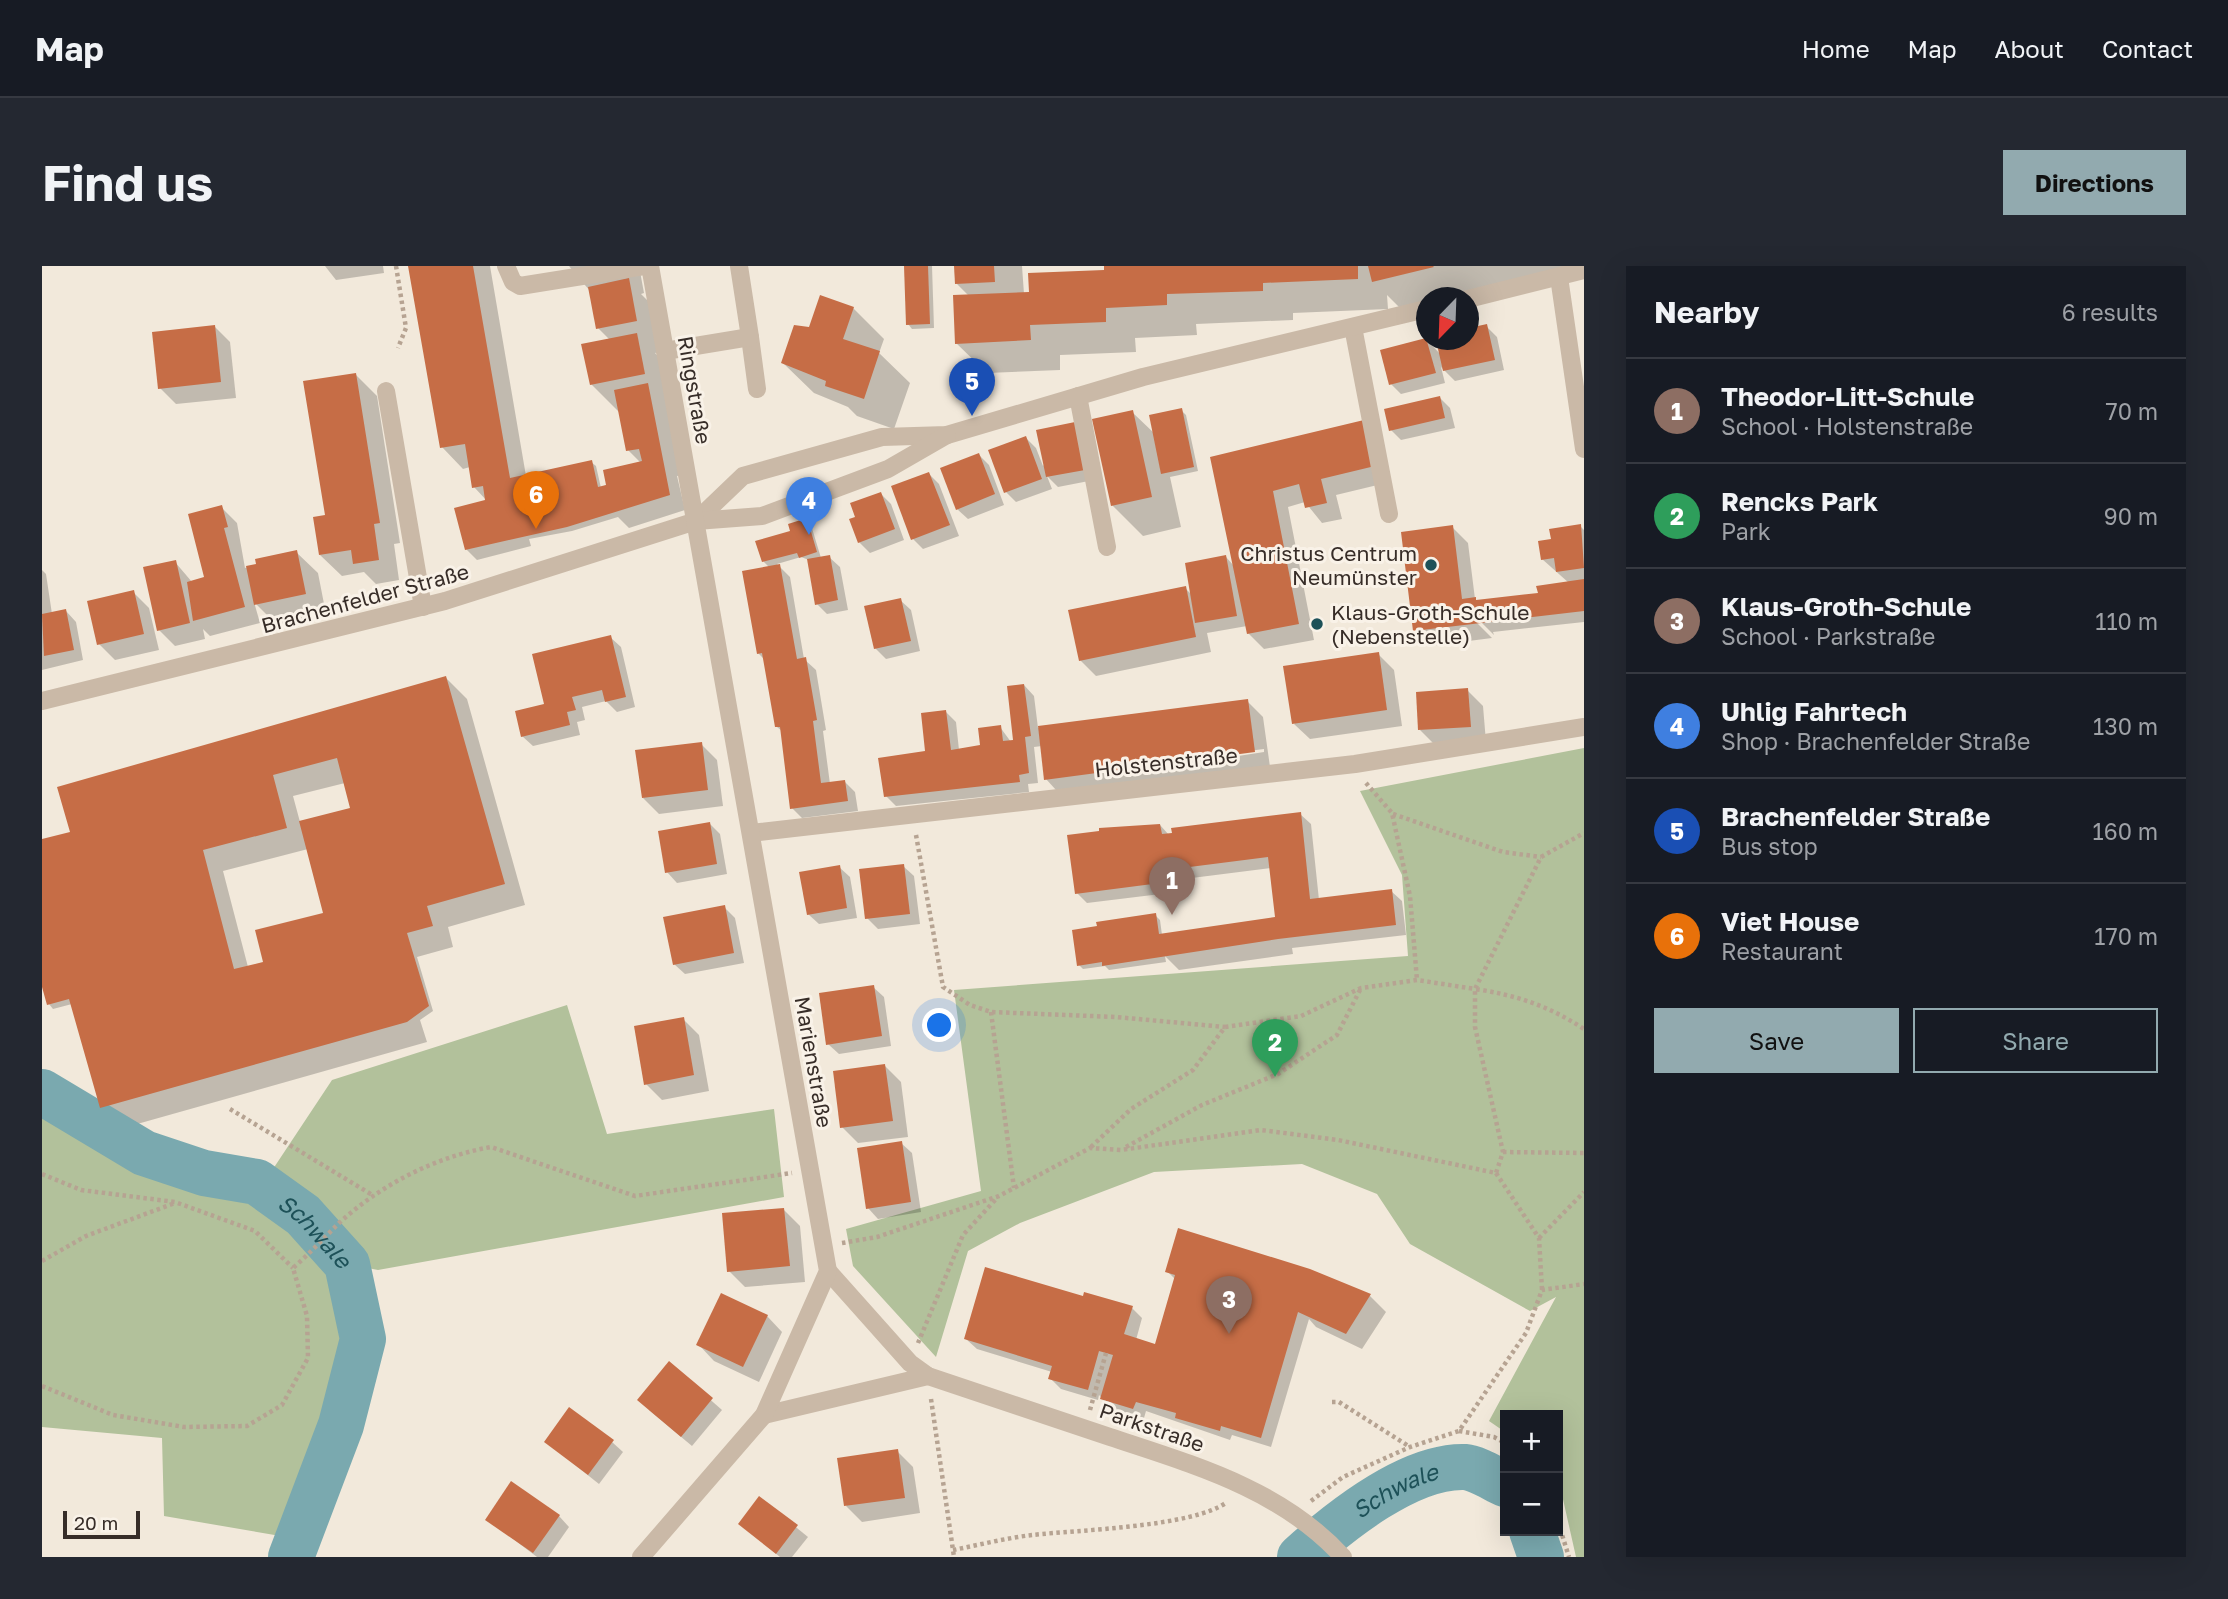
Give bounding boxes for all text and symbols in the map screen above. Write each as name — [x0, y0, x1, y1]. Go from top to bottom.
text: Map — [35, 29, 104, 68]
text: Home — [1802, 34, 1870, 63]
text: Map — [1908, 34, 1957, 63]
text: About — [1995, 34, 2064, 63]
text: Contact — [2102, 34, 2193, 63]
button: Directions — [2003, 150, 2186, 215]
text: Find us — [42, 153, 213, 212]
north arrow — [1416, 287, 1479, 350]
text: Nearby — [1654, 294, 1759, 330]
text: 6 results — [2062, 298, 2158, 326]
street label: Ringstraße — [673, 334, 717, 446]
pin: 5 — [949, 358, 995, 416]
text: Theodor-Litt-Schule — [1721, 381, 1974, 412]
text: 1 — [1671, 397, 1683, 425]
text: 70 m — [2105, 397, 2158, 425]
text: School · Holstenstraße — [1721, 412, 1973, 440]
pin: 6 — [513, 471, 559, 529]
pin: 4 — [786, 477, 832, 535]
text: Rencks Park — [1721, 486, 1878, 517]
text: 2 — [1670, 502, 1684, 530]
text: 90 m — [2104, 502, 2158, 530]
text: Park — [1721, 517, 1771, 545]
place label: Christus Centrum Neumünster — [1240, 540, 1417, 590]
marker: Christus Centrum Neumünster — [1423, 557, 1439, 573]
street label: Brachenfelder Straße — [258, 558, 472, 638]
text: Klaus-Groth-Schule — [1721, 591, 1971, 622]
place label: Klaus-Groth-Schule (Nebenstelle) — [1331, 599, 1530, 649]
text: 3 — [1670, 607, 1684, 635]
text: 110 m — [2095, 607, 2158, 635]
marker: Klaus-Groth-Schule (Nebenstelle) — [1309, 616, 1325, 632]
text: School · Parkstraße — [1721, 622, 1935, 650]
text: Uhlig Fahrtech — [1721, 696, 1907, 727]
text: 4 — [1670, 712, 1684, 740]
text: 130 m — [2093, 712, 2158, 740]
text: Shop · Brachenfelder Straße — [1721, 727, 2030, 755]
street label: Holstenstraße — [1093, 742, 1239, 782]
text: Brachenfelder Straße — [1721, 801, 1990, 832]
text: 5 — [1670, 817, 1684, 845]
text: 160 m — [2093, 817, 2158, 845]
text: Bus stop — [1721, 832, 1818, 860]
pin: 1 — [1149, 857, 1195, 915]
text: Viet House — [1721, 906, 1859, 937]
text: 6 — [1670, 922, 1684, 950]
text: 170 m — [2094, 922, 2158, 950]
text: Restaurant — [1721, 937, 1843, 965]
street label: Marienstraße — [790, 994, 838, 1130]
your location — [922, 1008, 956, 1042]
button: Save — [1654, 1008, 1899, 1073]
button: Share — [1913, 1008, 2158, 1073]
pin: 2 — [1252, 1019, 1298, 1077]
water label: Schwale — [273, 1188, 359, 1275]
pin: 3 — [1206, 1276, 1252, 1334]
street label: Parkstraße — [1096, 1397, 1208, 1457]
map controls — [1500, 1410, 1563, 1536]
button: + — [1500, 1410, 1563, 1473]
water label: Schwale — [1347, 1456, 1443, 1524]
button: − — [1500, 1473, 1563, 1536]
scale bar — [63, 1508, 140, 1540]
text: 20 m — [74, 1511, 118, 1534]

